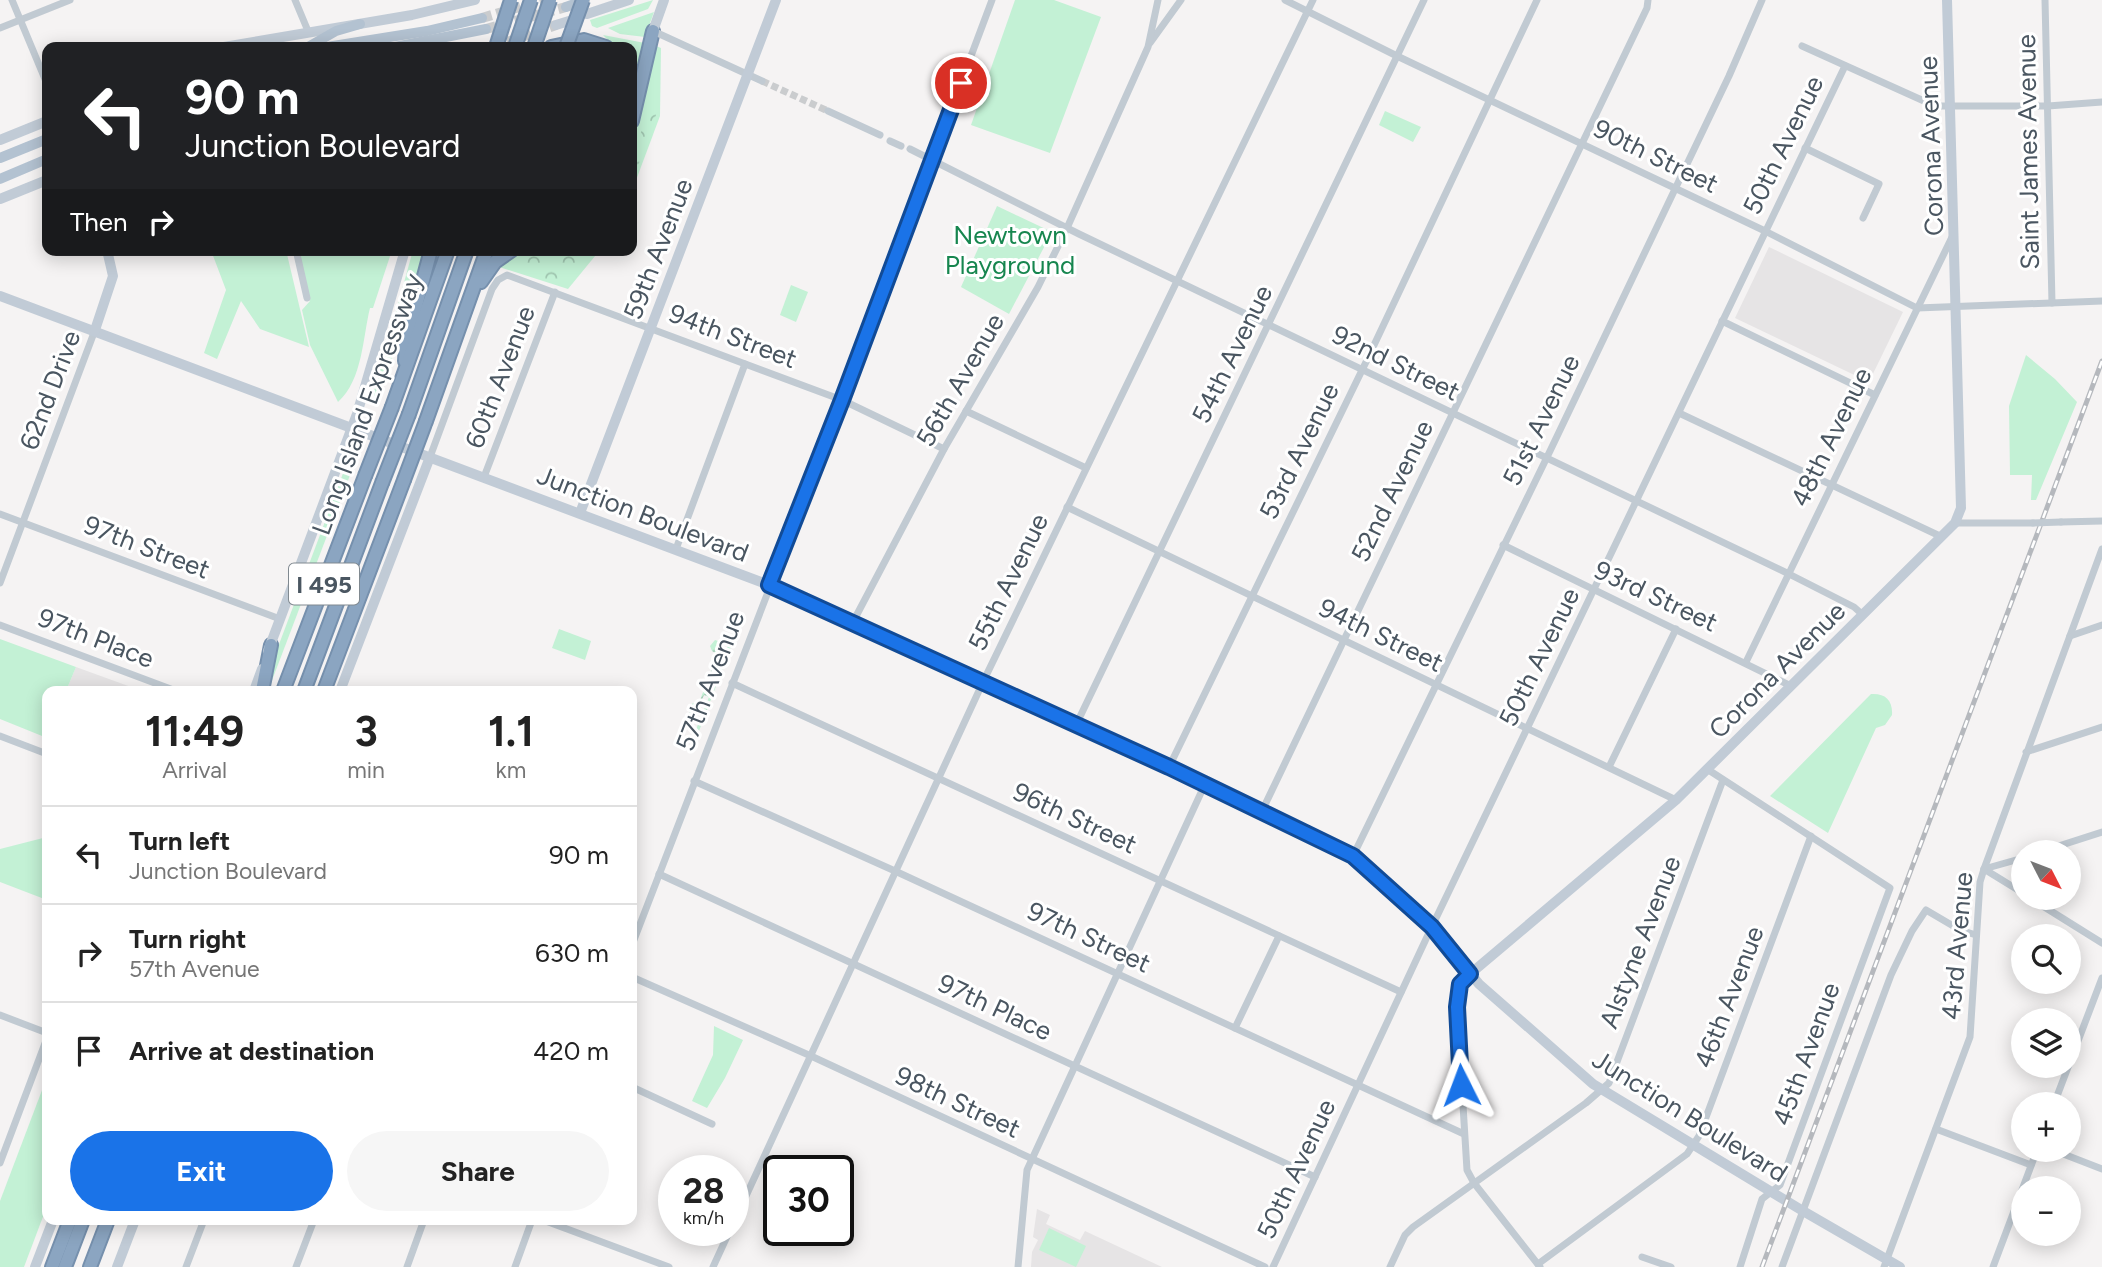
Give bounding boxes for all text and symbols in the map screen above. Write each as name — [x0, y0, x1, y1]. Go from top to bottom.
street label: Saint James Avenue — [2010, 34, 2046, 270]
pin — [931, 53, 991, 113]
street label: Corona Avenue — [1912, 56, 1950, 236]
icon: arrive — [942, 64, 980, 102]
text: 90 m — [185, 67, 300, 126]
icon: left — [70, 70, 161, 161]
street label: 50th Avenue — [1736, 70, 1830, 220]
street label: 90th Street — [1588, 112, 1724, 200]
text: Junction Boulevard — [185, 127, 461, 165]
street label: 59th Avenue — [616, 174, 700, 324]
icon: right — [142, 203, 180, 241]
text: Then — [70, 206, 128, 238]
park label: Newtown Playground — [945, 219, 1075, 281]
street label: Long Island Expressway — [305, 268, 429, 539]
street label: 54th Avenue — [1185, 280, 1279, 428]
street label: 94th Street — [665, 297, 802, 375]
street label: 60th Avenue — [458, 301, 542, 453]
street label: 56th Avenue — [909, 308, 1011, 452]
street label: 92nd Street — [1327, 318, 1465, 408]
street label: 62nd Drive — [13, 326, 87, 454]
street label: 51st Avenue — [1495, 349, 1587, 491]
street label: 48th Avenue — [1784, 362, 1878, 512]
street label: 53rd Avenue — [1252, 378, 1346, 524]
street label: 52nd Avenue — [1344, 415, 1440, 567]
street label: Junction Boulevard — [533, 459, 753, 569]
street label: 97th Street — [80, 508, 215, 586]
street label: 55th Avenue — [961, 508, 1055, 656]
street label: 93rd Street — [1589, 554, 1723, 638]
road number: I 495 — [289, 564, 359, 604]
street label: 50th Avenue — [1492, 582, 1586, 732]
street label: 94th Street — [1314, 591, 1449, 679]
street label: Corona Avenue — [1702, 595, 1852, 745]
street label: 97th Place — [33, 601, 159, 675]
street label: 57th Avenue — [669, 606, 751, 756]
text: 11:49 — [145, 706, 244, 757]
text: 3 — [354, 706, 378, 757]
text: 1.1 — [488, 706, 534, 757]
text: Arrival — [162, 756, 227, 784]
text: min — [347, 756, 385, 784]
text: km — [496, 756, 526, 784]
street label: 96th Street — [1008, 775, 1142, 861]
text: Turn left — [129, 825, 230, 857]
icon: left — [70, 836, 108, 874]
text: 90 m — [549, 839, 609, 871]
north arrow — [2011, 840, 2081, 910]
map controls — [2011, 840, 2081, 1246]
street label: Alstyne Avenue — [1592, 851, 1688, 1033]
text: Junction Boulevard — [129, 857, 327, 885]
street label: 43rd Avenue — [1935, 871, 1979, 1021]
street label: 97th Street — [1022, 895, 1156, 980]
street label: 46th Avenue — [1687, 921, 1771, 1073]
text: Turn right — [129, 923, 246, 955]
button: search — [2011, 924, 2081, 994]
icon: right — [70, 934, 108, 972]
text: 630 m — [535, 937, 609, 969]
text: 57th Avenue — [129, 955, 260, 983]
street label: 97th Place — [933, 967, 1057, 1047]
street label: 45th Avenue — [1765, 978, 1847, 1130]
button: layers — [2011, 1008, 2081, 1078]
icon: arrive — [70, 1032, 108, 1070]
text: Arrive at destination — [129, 1035, 374, 1067]
text: 420 m — [533, 1035, 609, 1067]
street label: Junction Boulevard — [1587, 1043, 1793, 1189]
position arrow — [1424, 1048, 1498, 1122]
street label: 98th Street — [890, 1059, 1026, 1145]
button: + — [2011, 1092, 2081, 1162]
street label: 50th Avenue — [1250, 1094, 1342, 1244]
button: Exit — [70, 1131, 333, 1211]
button: Share — [347, 1131, 609, 1211]
speed limit sign: 30 — [763, 1155, 854, 1246]
text: 28 — [683, 1170, 724, 1212]
button: − — [2011, 1176, 2081, 1246]
text: km/h — [683, 1207, 724, 1229]

